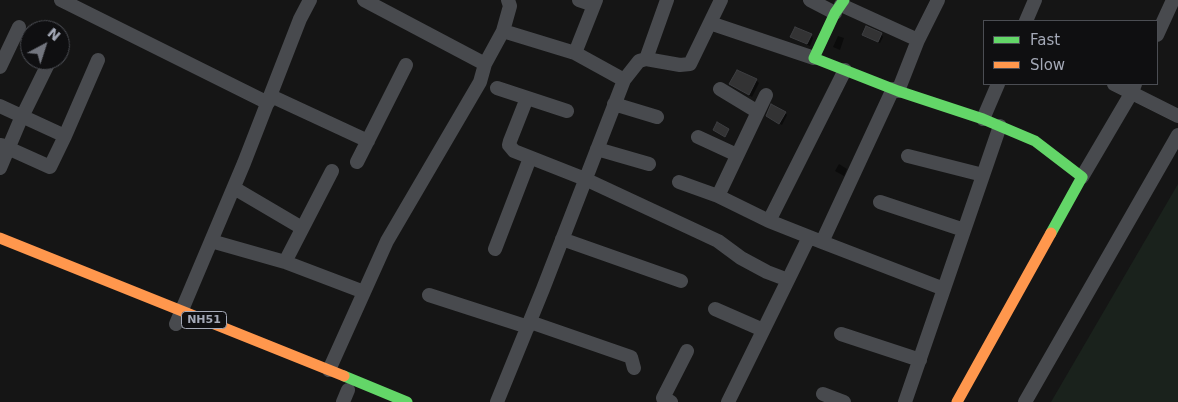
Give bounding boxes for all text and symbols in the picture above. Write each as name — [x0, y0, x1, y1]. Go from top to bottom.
north arrow — [20, 20, 70, 70]
legend — [983, 20, 1158, 85]
text: N — [44, 24, 64, 44]
text: Fast — [1030, 31, 1060, 49]
text: Slow — [1030, 56, 1065, 74]
road number: NH51 — [182, 312, 226, 328]

